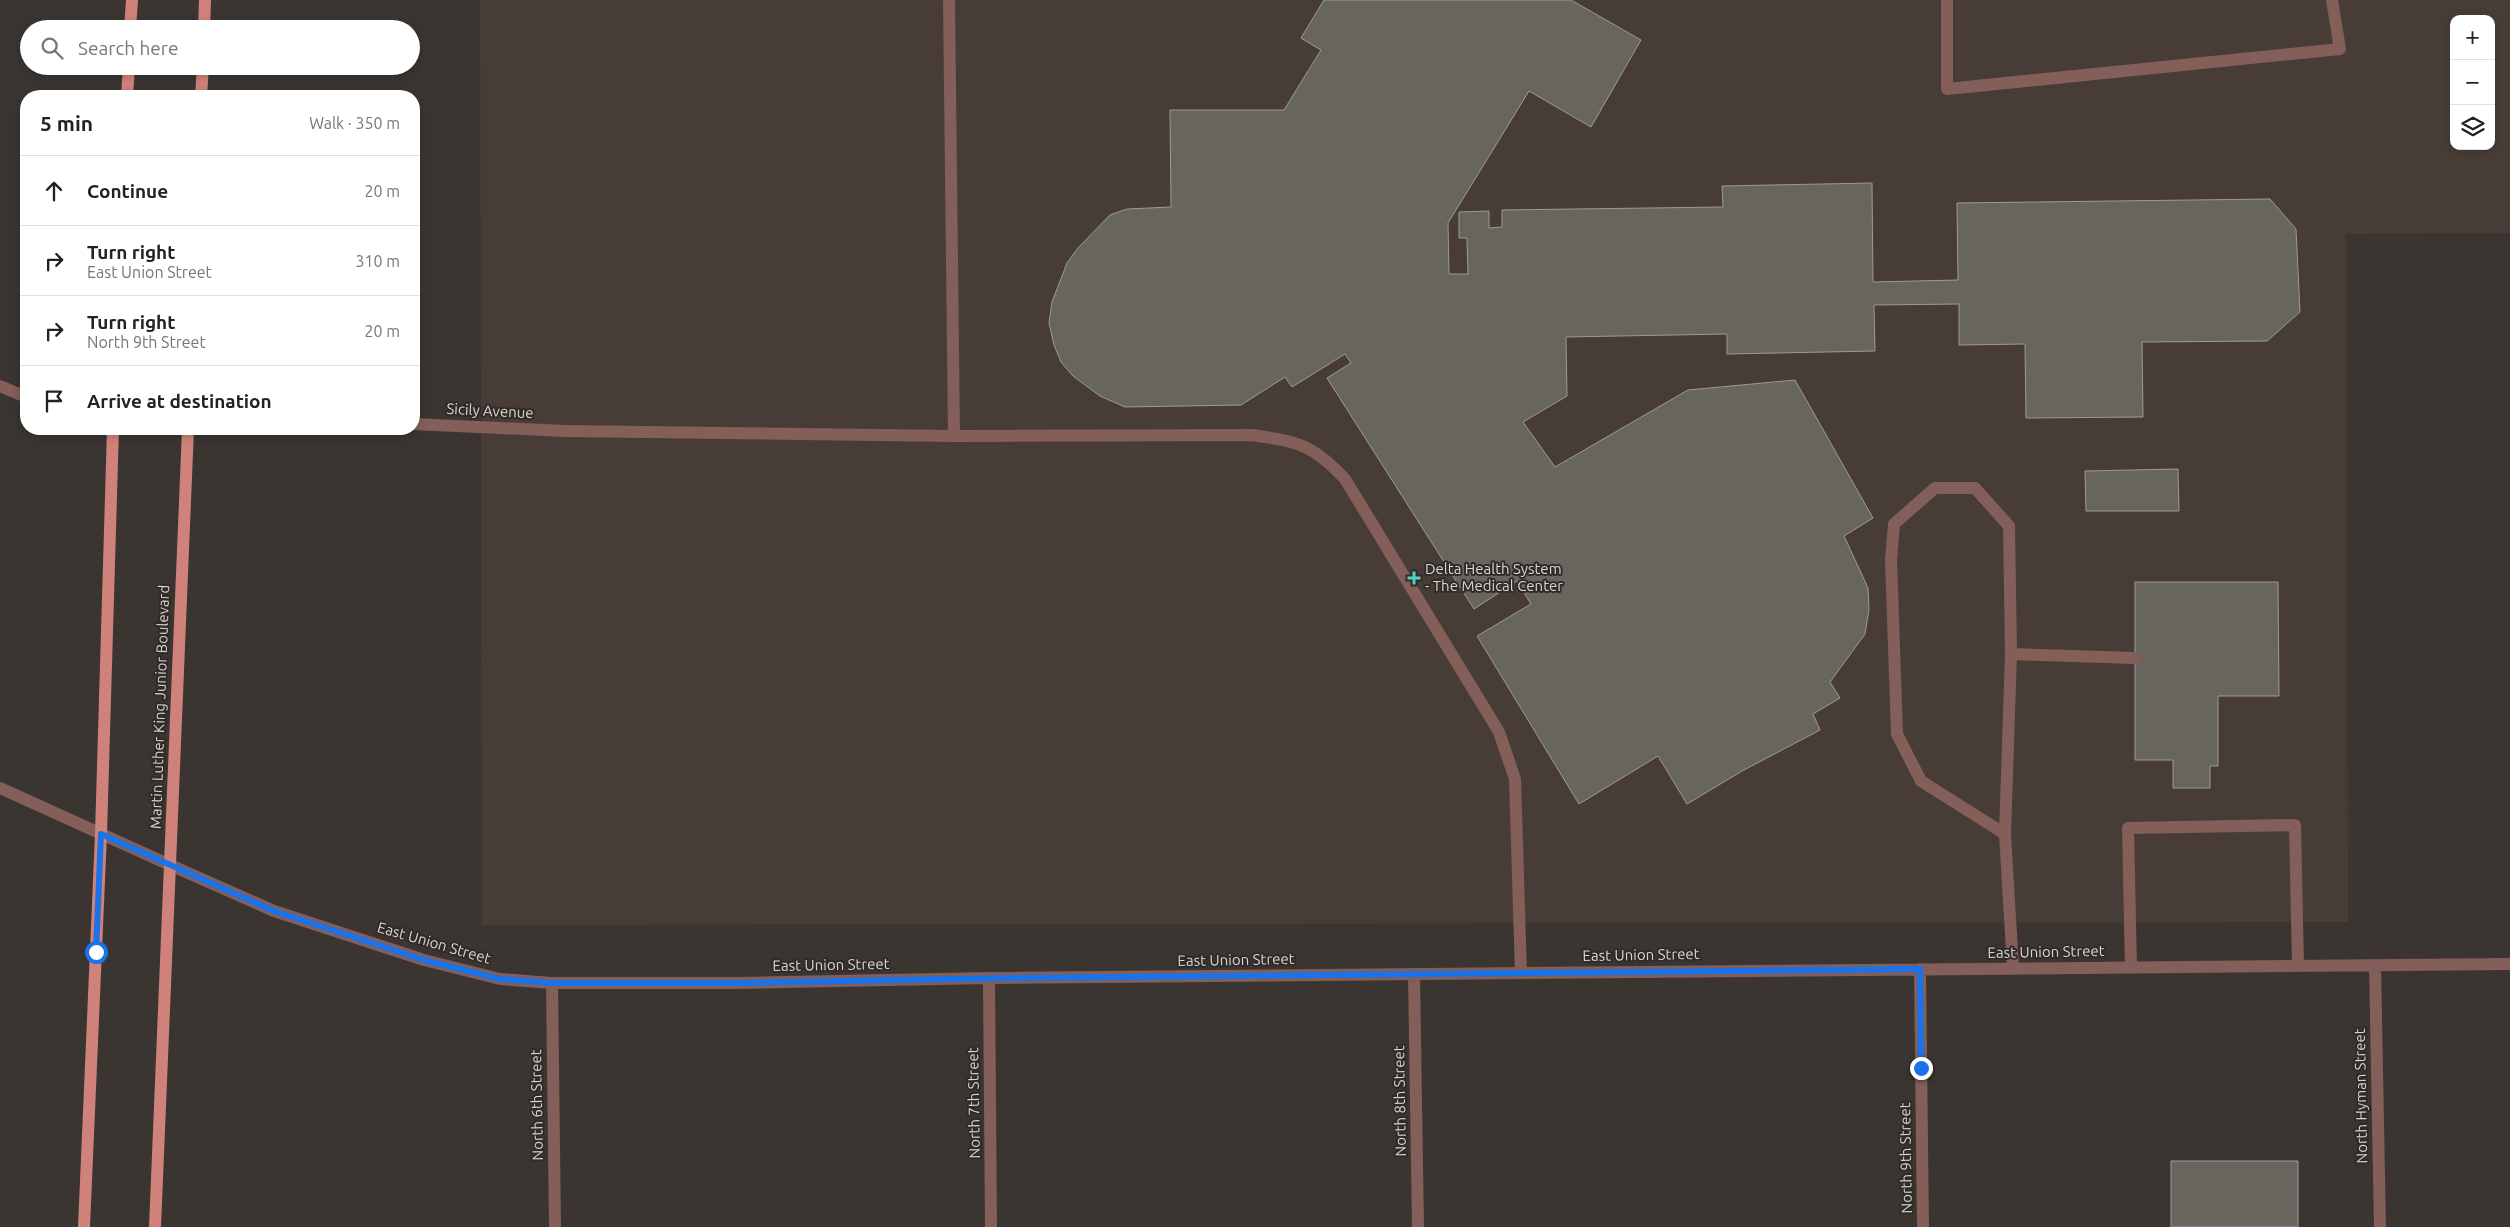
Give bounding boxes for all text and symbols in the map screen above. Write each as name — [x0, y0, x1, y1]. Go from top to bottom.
map controls — [2450, 15, 2495, 150]
button: + — [2450, 15, 2495, 60]
search box — [20, 20, 420, 75]
icon: search — [38, 34, 66, 62]
text: Search here — [78, 37, 178, 59]
button: − — [2450, 60, 2495, 105]
button: layers — [2450, 105, 2495, 150]
text: 5 min — [40, 111, 93, 135]
text: Walk · 350 m — [309, 114, 400, 132]
icon: ahead — [40, 177, 68, 205]
text: Continue — [87, 180, 168, 202]
text: 20 m — [364, 182, 400, 200]
text: Turn right — [87, 241, 175, 263]
icon: right — [40, 247, 68, 275]
text: 310 m — [355, 252, 400, 270]
text: East Union Street — [87, 263, 212, 281]
text: Turn right — [87, 311, 175, 333]
icon: right — [40, 317, 68, 345]
text: 20 m — [364, 322, 400, 340]
text: North 9th Street — [87, 333, 206, 351]
icon: arrive — [40, 387, 68, 415]
text: Arrive at destination — [87, 390, 272, 412]
street label: Sicily Avenue — [446, 400, 534, 421]
place label: Delta Health System - The Medical Center — [1425, 560, 1563, 594]
marker: Delta Health System - The Medical Center — [1407, 571, 1421, 585]
street label: Martin Luther King Junior Boulevard — [147, 585, 172, 829]
street label: East Union Street — [376, 918, 493, 967]
route start — [85, 941, 108, 964]
street label: East Union Street — [1987, 942, 2105, 961]
street label: East Union Street — [1582, 945, 1700, 964]
street label: East Union Street — [1177, 950, 1295, 969]
street label: East Union Street — [772, 955, 890, 974]
street label: North Hyman Street — [2351, 1028, 2370, 1164]
street label: North 8th Street — [1390, 1045, 1409, 1157]
street label: North 7th Street — [964, 1047, 983, 1159]
street label: North 6th Street — [527, 1049, 546, 1161]
route end — [1910, 1057, 1933, 1080]
street label: North 9th Street — [1896, 1102, 1915, 1214]

